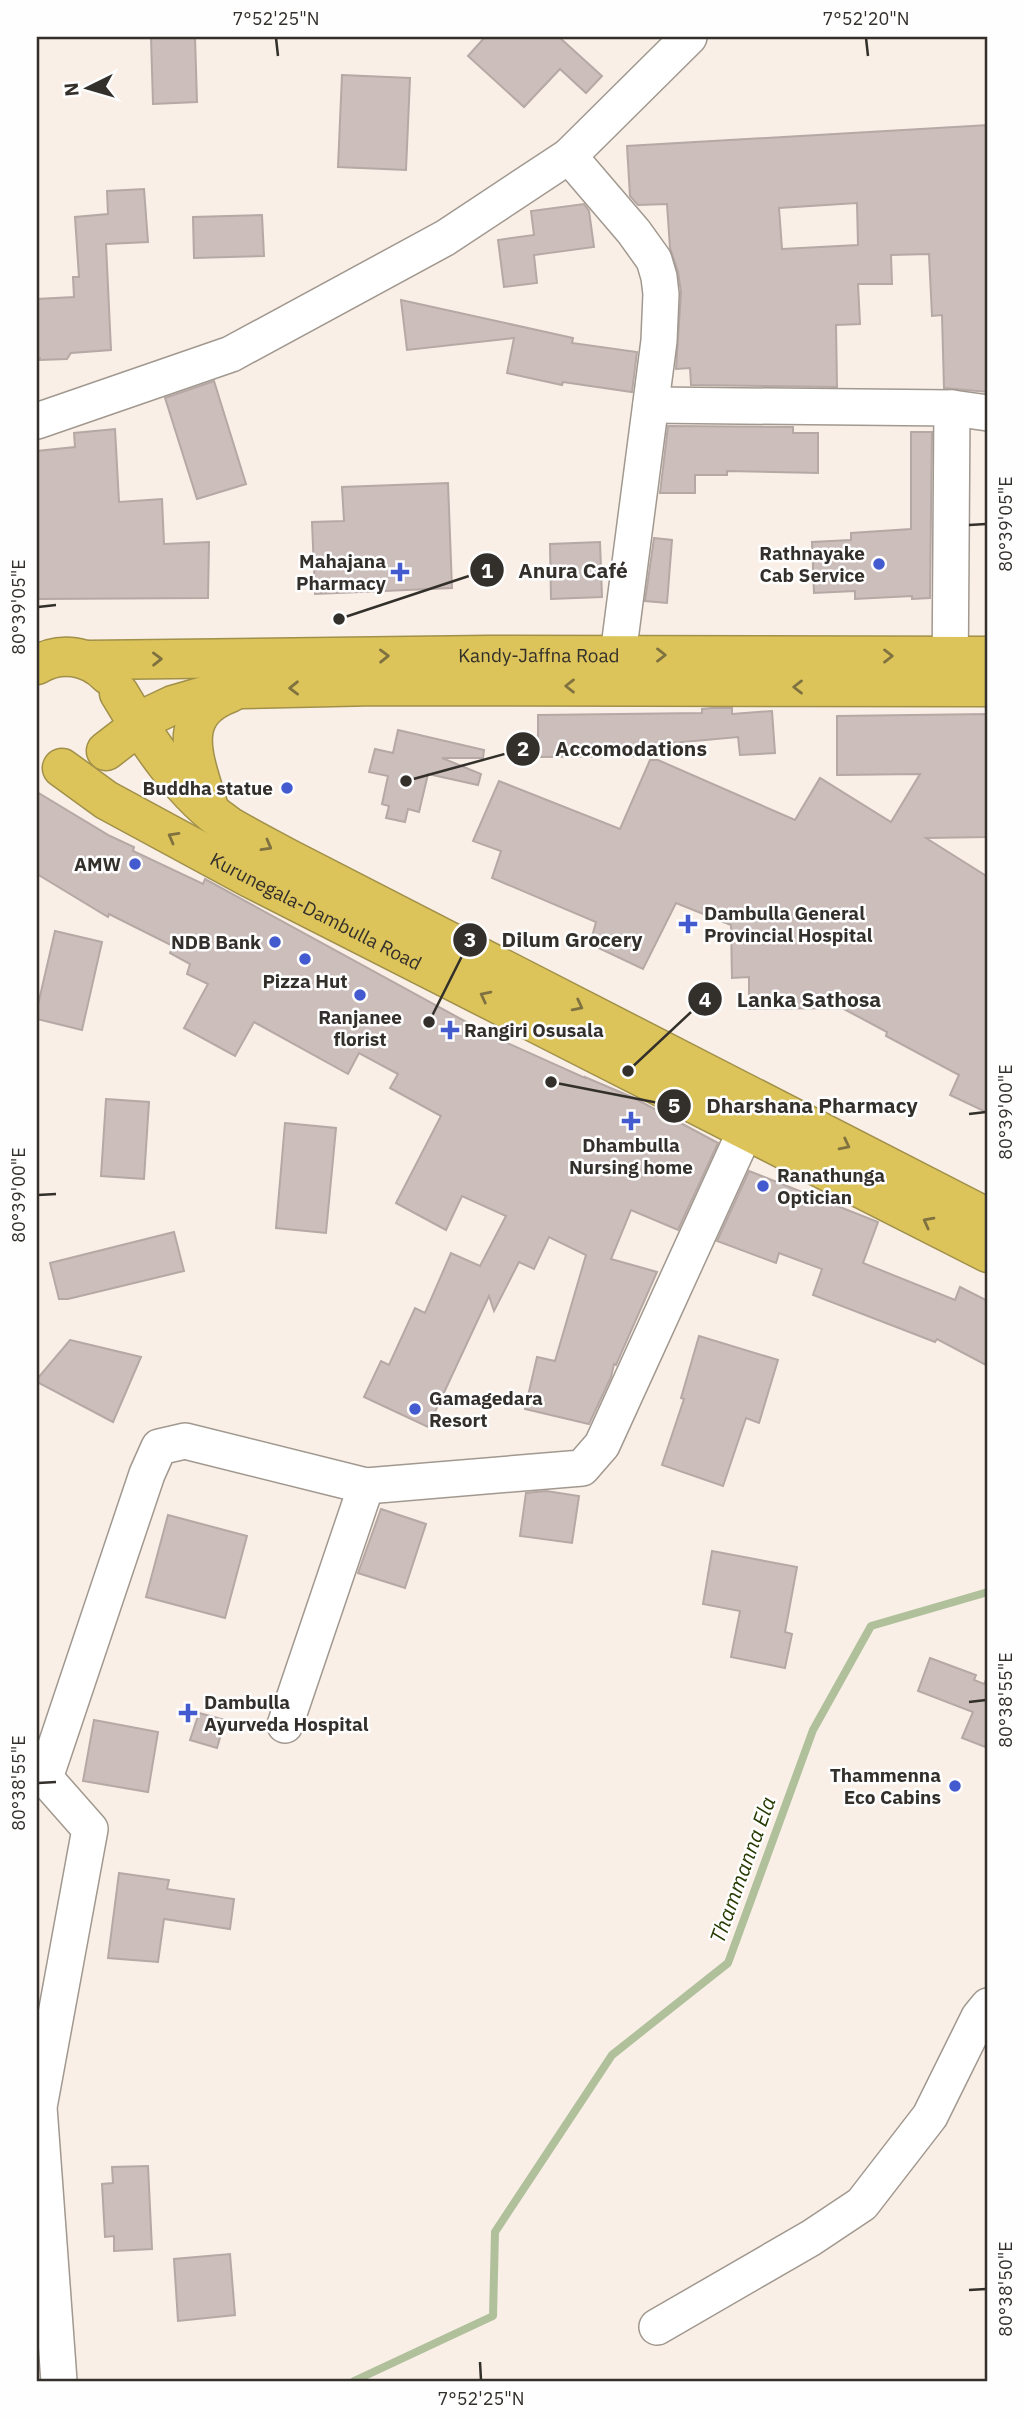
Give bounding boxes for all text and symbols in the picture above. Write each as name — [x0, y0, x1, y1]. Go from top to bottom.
text: 7°52'25"N — [232, 7, 320, 30]
text: 7°52'20"N — [822, 7, 910, 30]
north arrow — [52, 52, 122, 122]
text: N — [59, 82, 84, 97]
text: 80°39'05"E — [994, 476, 1017, 572]
place label: Rathnayake Cab Service — [759, 541, 865, 587]
place label: Mahajana Pharmacy — [296, 549, 387, 595]
callout: Anura Café — [469, 549, 642, 591]
text: 1 — [481, 556, 494, 584]
text: Anura Café — [518, 556, 628, 584]
marker: Rathnayake Cab Service — [871, 556, 887, 572]
text: 80°39'05"E — [7, 559, 30, 655]
marker: Mahajana Pharmacy — [392, 564, 408, 580]
street label: Kandy-Jaffna Road — [458, 643, 620, 667]
one-way arrow — [656, 647, 667, 663]
one-way arrow — [380, 648, 390, 664]
one-way arrow — [884, 648, 894, 664]
one-way arrow — [152, 652, 163, 667]
one-way arrow — [564, 678, 575, 694]
one-way arrow — [792, 679, 802, 695]
one-way arrow — [288, 680, 298, 696]
callout: Accomodations — [506, 728, 720, 770]
text: 2 — [517, 734, 529, 762]
text: Accomodations — [555, 734, 707, 762]
place label: Buddha statue — [143, 776, 273, 800]
marker: Buddha statue — [279, 780, 295, 796]
one-way arrow — [168, 832, 181, 845]
one-way arrow — [259, 838, 272, 851]
street label: Kurunegala-Dambulla Road — [206, 847, 426, 975]
place label: AMW — [74, 852, 121, 876]
marker: AMW — [127, 856, 143, 872]
place label: Dambulla General Provincial Hospital — [704, 901, 873, 947]
marker: Dambulla General Provincial Hospital — [678, 914, 698, 934]
callout: Dilum Grocery — [453, 919, 657, 961]
text: 3 — [464, 925, 476, 953]
text: Dilum Grocery — [502, 925, 643, 953]
place label: NDB Bank — [171, 930, 261, 954]
marker: NDB Bank — [267, 934, 283, 950]
marker: Pizza Hut — [297, 951, 313, 967]
place label: Pizza Hut — [262, 969, 348, 993]
callout: Lanka Sathosa — [688, 978, 895, 1020]
text: 4 — [699, 985, 711, 1013]
text: Lanka Sathosa — [737, 985, 881, 1013]
marker: Ranjanee florist — [352, 987, 368, 1003]
one-way arrow — [480, 991, 492, 1005]
one-way arrow — [571, 998, 583, 1012]
place label: Ranjanee florist — [318, 1005, 402, 1051]
place label: Rangiri Osusala — [464, 1018, 604, 1042]
marker: Rangiri Osusala — [442, 1022, 458, 1038]
text: 80°39'00"E — [994, 1064, 1017, 1160]
callout: Dharshana Pharmacy — [657, 1085, 931, 1127]
text: 5 — [668, 1091, 680, 1119]
text: Dharshana Pharmacy — [706, 1091, 919, 1119]
marker: Dhambulla Nursing home — [621, 1111, 641, 1131]
place label: Dhambulla Nursing home — [569, 1133, 693, 1179]
one-way arrow — [838, 1136, 850, 1150]
text: 80°39'00"E — [7, 1147, 30, 1243]
place label: Ranathunga Optician — [777, 1163, 885, 1209]
marker: Ranathunga Optician — [755, 1178, 771, 1194]
one-way arrow — [923, 1216, 935, 1230]
place label: Gamagedara Resort — [429, 1386, 543, 1432]
marker: Gamagedara Resort — [407, 1401, 423, 1417]
text: 80°38'55"E — [994, 1652, 1017, 1748]
place label: Dambulla Ayurveda Hospital — [204, 1690, 369, 1736]
marker: Dambulla Ayurveda Hospital — [178, 1703, 198, 1723]
text: 80°38'55"E — [7, 1735, 30, 1831]
place label: Thammenna Eco Cabins — [830, 1763, 941, 1809]
marker: Thammenna Eco Cabins — [947, 1778, 963, 1794]
water label: Thammanna Ela — [703, 1792, 782, 1947]
text: 80°38'50"E — [994, 2241, 1017, 2337]
text: 7°52'25"N — [437, 2387, 525, 2410]

